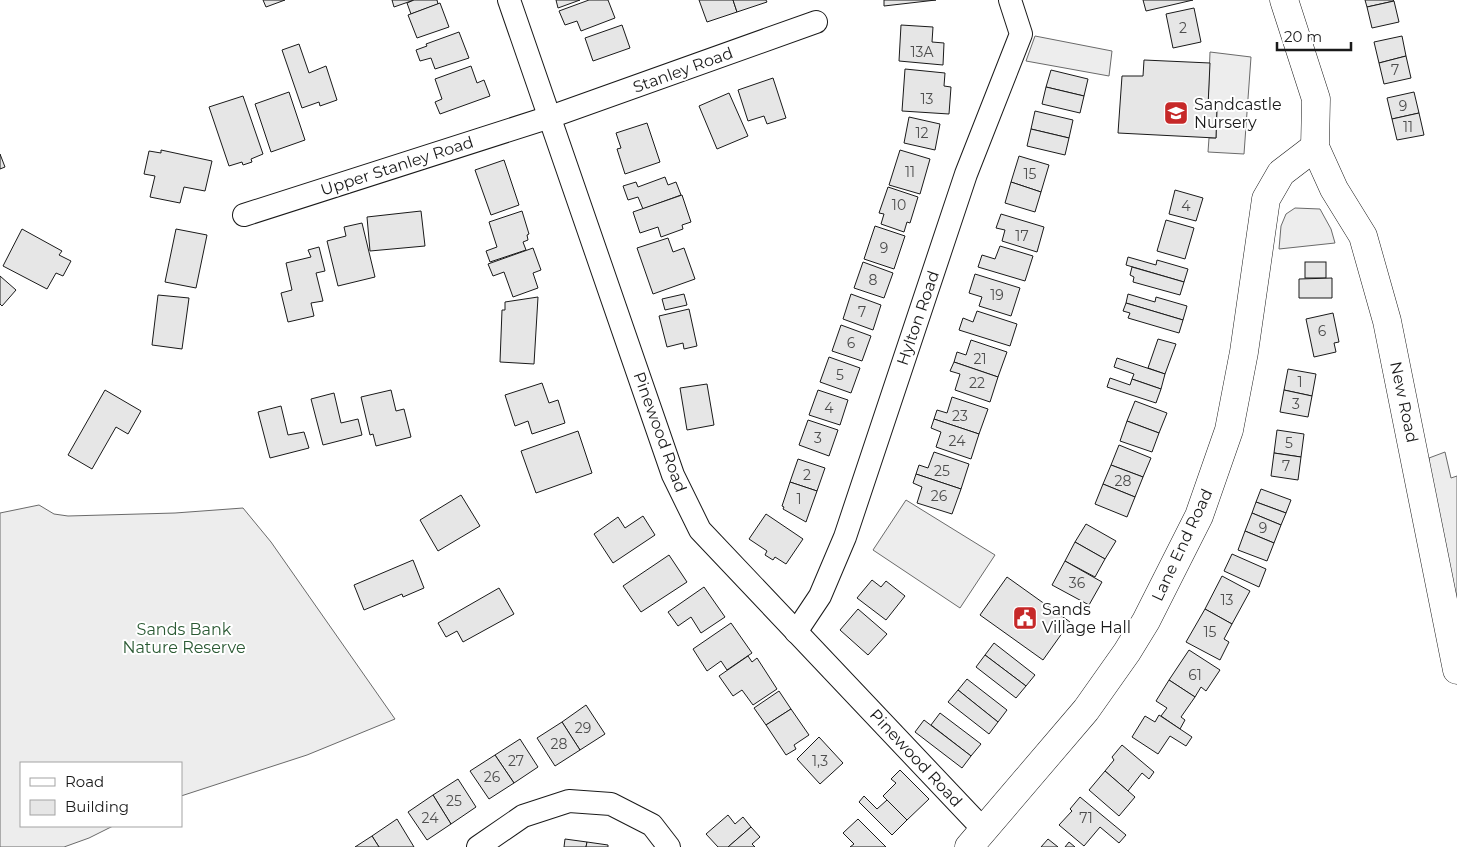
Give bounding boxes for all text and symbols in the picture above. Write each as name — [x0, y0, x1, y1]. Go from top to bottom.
house number: 2 — [1179, 19, 1187, 37]
scale bar — [1277, 20, 1351, 52]
text: 20 m — [1284, 27, 1322, 46]
street label: Stanley Road — [630, 43, 736, 97]
house number: 13A — [910, 43, 934, 61]
house number: 7 — [1391, 61, 1399, 79]
house number: 13 — [921, 90, 934, 108]
place label: Sandcastle Nursery — [1194, 95, 1282, 132]
house number: 9 — [1399, 97, 1407, 115]
school or university icon: Sandcastle Nursery — [1163, 100, 1189, 126]
house number: 11 — [1403, 118, 1413, 136]
house number: 12 — [915, 124, 929, 142]
street label: Upper Stanley Road — [318, 132, 476, 200]
house number: 11 — [905, 163, 915, 181]
house number: 15 — [1024, 165, 1037, 183]
house number: 10 — [892, 196, 906, 214]
house number: 4 — [1181, 197, 1191, 215]
house number: 17 — [1015, 227, 1029, 245]
house number: 9 — [880, 239, 888, 257]
street label: Hylton Road — [893, 268, 943, 368]
house number: 8 — [869, 271, 878, 289]
house number: 19 — [990, 286, 1004, 304]
house number: 7 — [858, 303, 866, 321]
house number: 6 — [1318, 322, 1327, 340]
house number: 6 — [847, 334, 856, 352]
house number: 21 — [973, 350, 987, 368]
street label: New Road — [1386, 360, 1422, 444]
house number: 5 — [836, 366, 844, 384]
street label: Pinewood Road — [629, 369, 691, 495]
house number: 1 — [1297, 373, 1303, 391]
house number: 22 — [969, 374, 985, 392]
house number: 3 — [1292, 395, 1300, 413]
house number: 4 — [824, 399, 834, 417]
house number: 23 — [952, 407, 968, 425]
house number: 3 — [814, 429, 822, 447]
house number: 24 — [949, 432, 966, 450]
house number: 5 — [1285, 434, 1293, 452]
house number: 7 — [1282, 457, 1290, 475]
house number: 25 — [934, 462, 950, 480]
house number: 2 — [803, 466, 811, 484]
house number: 28 — [1115, 472, 1132, 490]
street label: Lane End Road — [1148, 486, 1216, 604]
house number: 26 — [931, 487, 948, 505]
house number: 1 — [796, 490, 802, 508]
house number: 9 — [1259, 519, 1267, 537]
house number: 36 — [1069, 574, 1086, 592]
house number: 13 — [1221, 591, 1234, 609]
place label: Sands Village Hall — [1042, 600, 1131, 637]
public building icon: Sands Village Hall — [1012, 605, 1038, 631]
park label: Sands Bank Nature Reserve — [122, 620, 246, 657]
house number: 15 — [1204, 623, 1217, 641]
house number: 61 — [1188, 666, 1202, 684]
street label: Pinewood Road — [866, 705, 966, 811]
house number: 29 — [575, 719, 591, 737]
house number: 28 — [551, 735, 568, 753]
house number: 27 — [508, 752, 524, 770]
house number: 1,3 — [812, 752, 828, 770]
legend — [20, 762, 182, 827]
house number: 26 — [484, 768, 501, 786]
text: Road — [65, 772, 104, 791]
house number: 25 — [446, 792, 462, 810]
text: Building — [65, 797, 129, 816]
house number: 24 — [422, 809, 439, 827]
house number: 71 — [1079, 809, 1093, 827]

